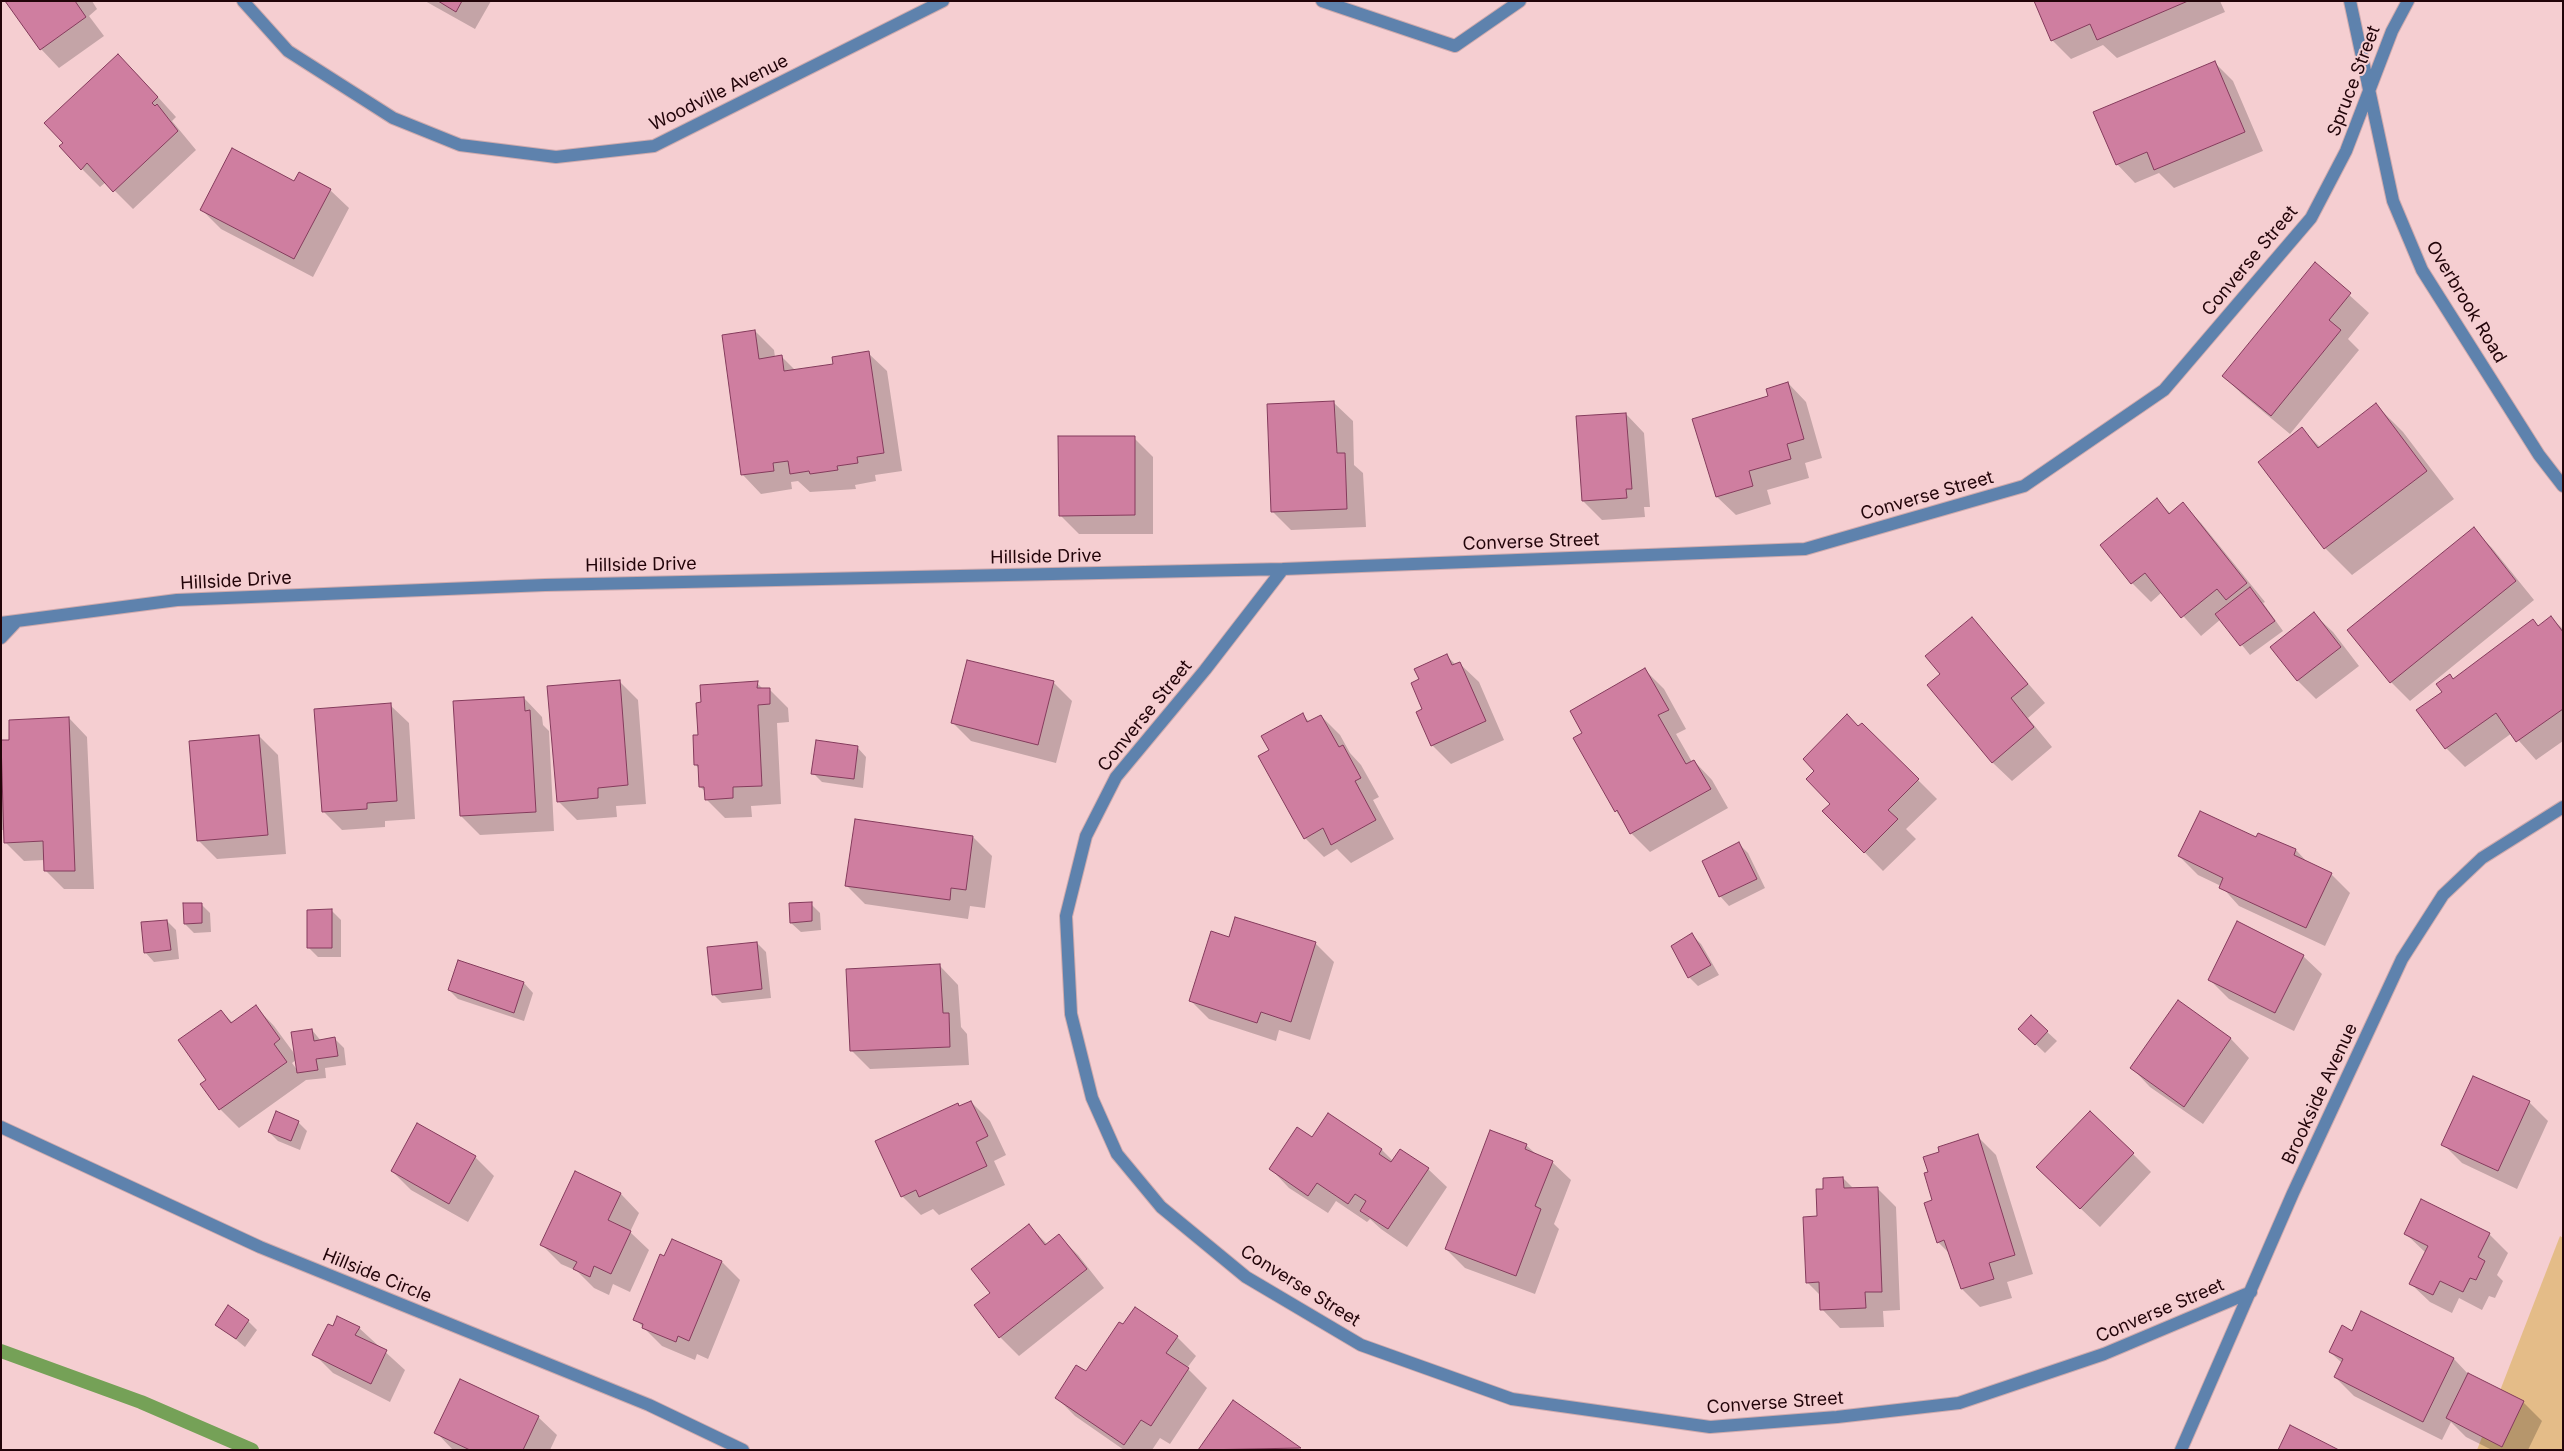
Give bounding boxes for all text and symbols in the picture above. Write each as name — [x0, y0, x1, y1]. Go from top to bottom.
street label: Spruce Street — [2323, 23, 2385, 139]
street label: Woodville Avenue — [646, 50, 792, 136]
street label: Converse Street — [2198, 202, 2302, 320]
street label: Overbrook Road — [2421, 237, 2511, 367]
street label: Converse Street — [1858, 467, 1996, 525]
street label: Converse Street — [1462, 529, 1600, 555]
street label: Hillside Drive — [990, 545, 1102, 569]
street label: Hillside Drive — [585, 553, 697, 577]
street label: Hillside Drive — [180, 567, 292, 595]
street label: Converse Street — [1093, 656, 1197, 776]
street label: Brookside Avenue — [2278, 1020, 2362, 1168]
street label: Converse Street — [1236, 1240, 1364, 1332]
street label: Hillside Circle — [319, 1244, 435, 1308]
street label: Converse Street — [2093, 1274, 2227, 1348]
street label: Converse Street — [1706, 1387, 1844, 1419]

